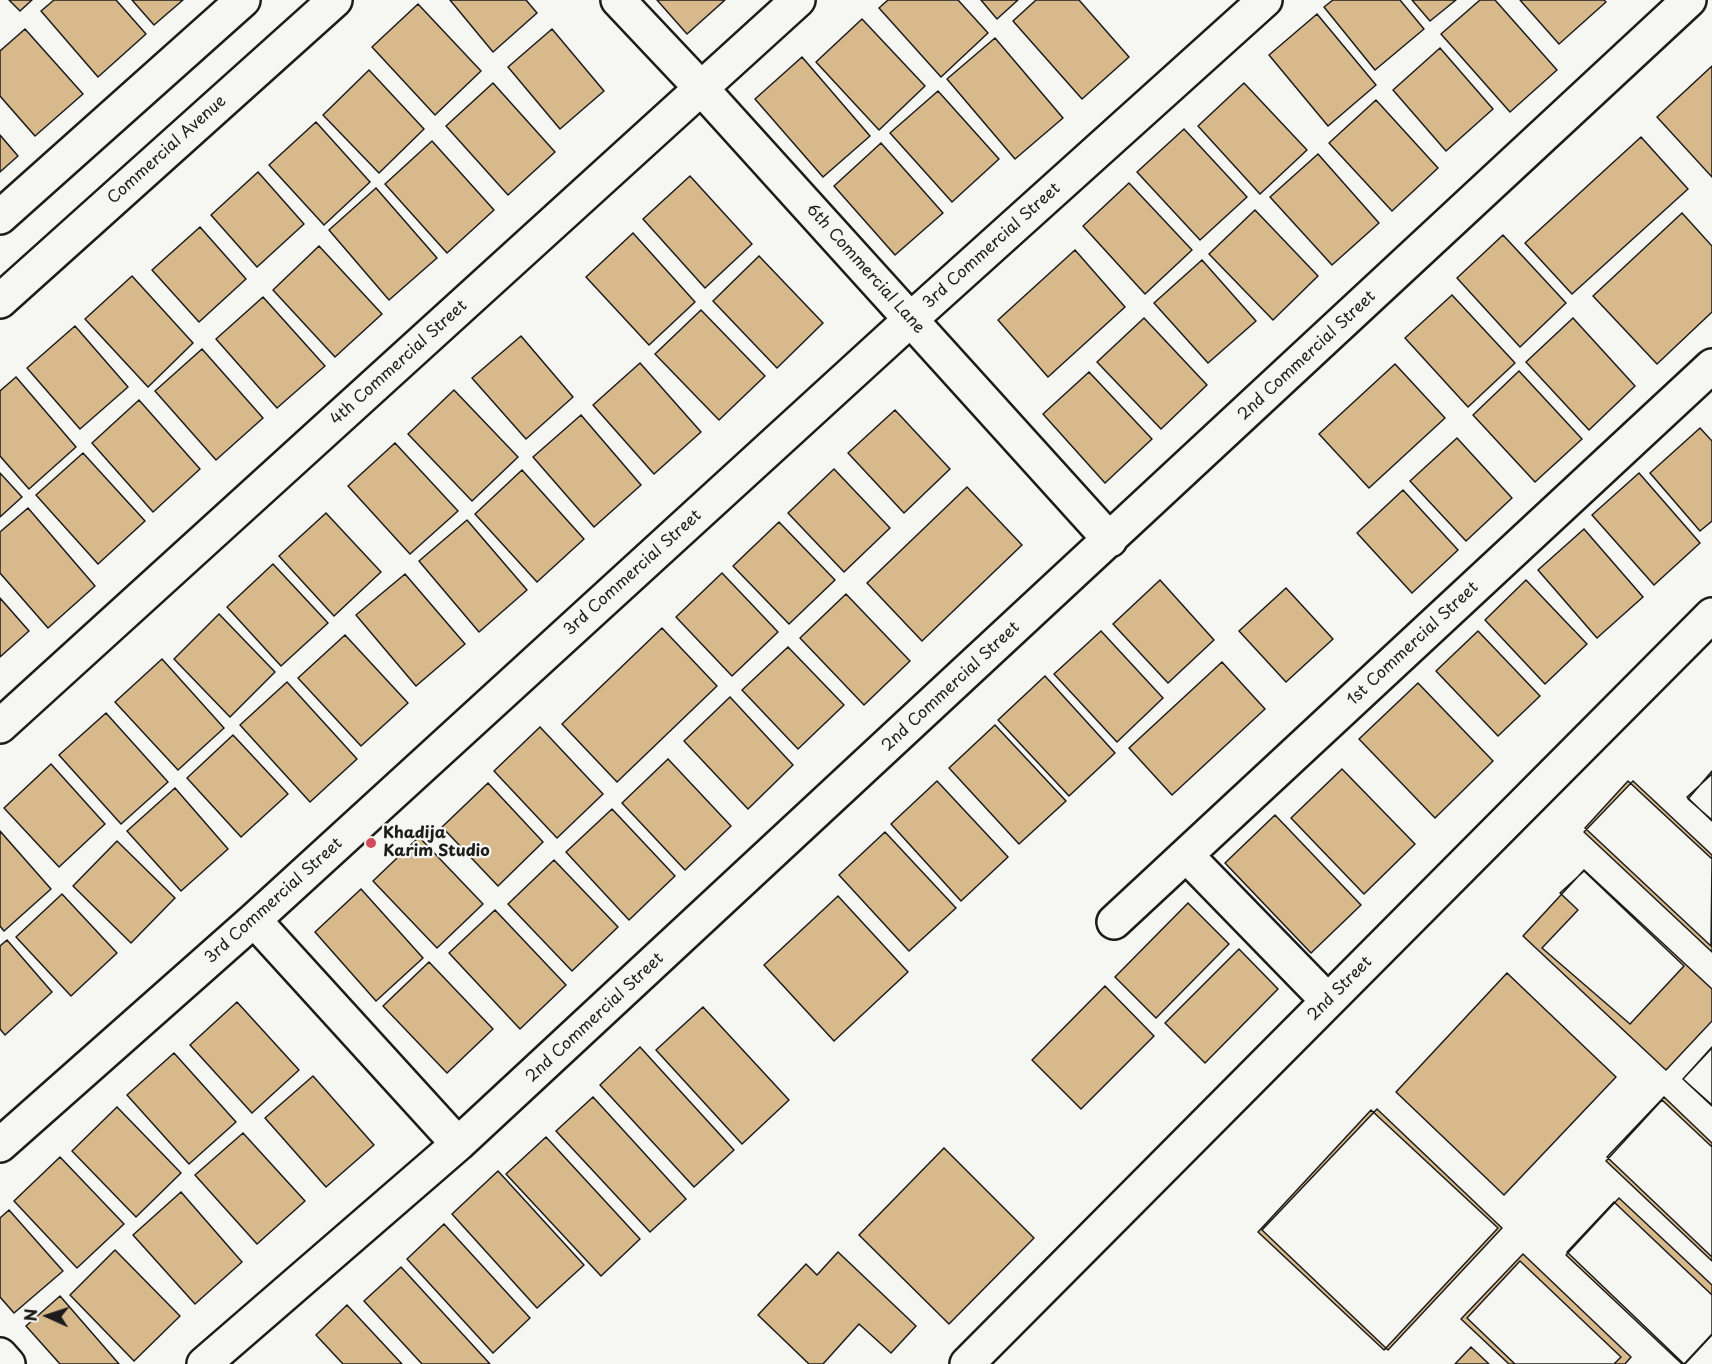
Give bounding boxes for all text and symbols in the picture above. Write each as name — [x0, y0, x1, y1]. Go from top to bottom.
street label: Commercial Avenue — [104, 92, 230, 208]
street label: 3rd Commercial Street — [919, 179, 1065, 313]
street label: 6th Commercial Lane — [802, 200, 928, 338]
street label: 2nd Commercial Street — [1234, 287, 1380, 425]
street label: 4th Commercial Street — [327, 297, 471, 429]
street label: 3rd Commercial Street — [560, 506, 706, 640]
street label: 1st Commercial Street — [1343, 578, 1483, 710]
street label: 2nd Commercial Street — [878, 618, 1024, 756]
place label: Khadija Karim Studio — [383, 824, 490, 862]
street label: 3rd Commercial Street — [201, 834, 347, 968]
marker: Khadija Karim Studio — [364, 836, 378, 850]
street label: 2nd Commercial Street — [522, 949, 668, 1087]
street label: 2nd Street — [1304, 953, 1376, 1025]
north arrow — [18, 1286, 78, 1346]
text: N — [18, 1308, 42, 1322]

